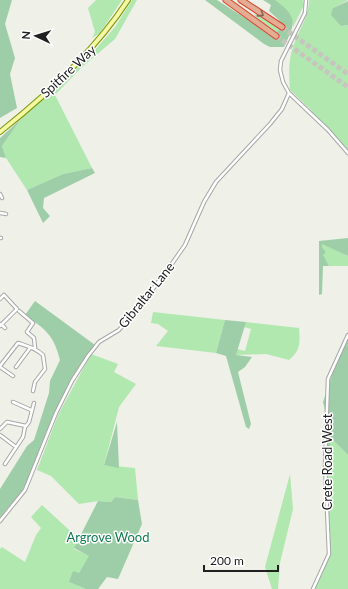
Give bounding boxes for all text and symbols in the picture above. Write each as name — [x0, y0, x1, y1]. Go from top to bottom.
one-way arrow — [257, 9, 264, 16]
north arrow — [16, 16, 56, 56]
text: N — [19, 31, 32, 40]
street label: Spitfire Way — [37, 41, 99, 101]
street label: Gibraltar Lane — [115, 259, 178, 331]
street label: Crete Road West — [319, 413, 335, 510]
park label: Argrove Wood — [66, 529, 150, 545]
scale bar — [204, 547, 278, 573]
text: 200 m — [210, 553, 244, 568]

